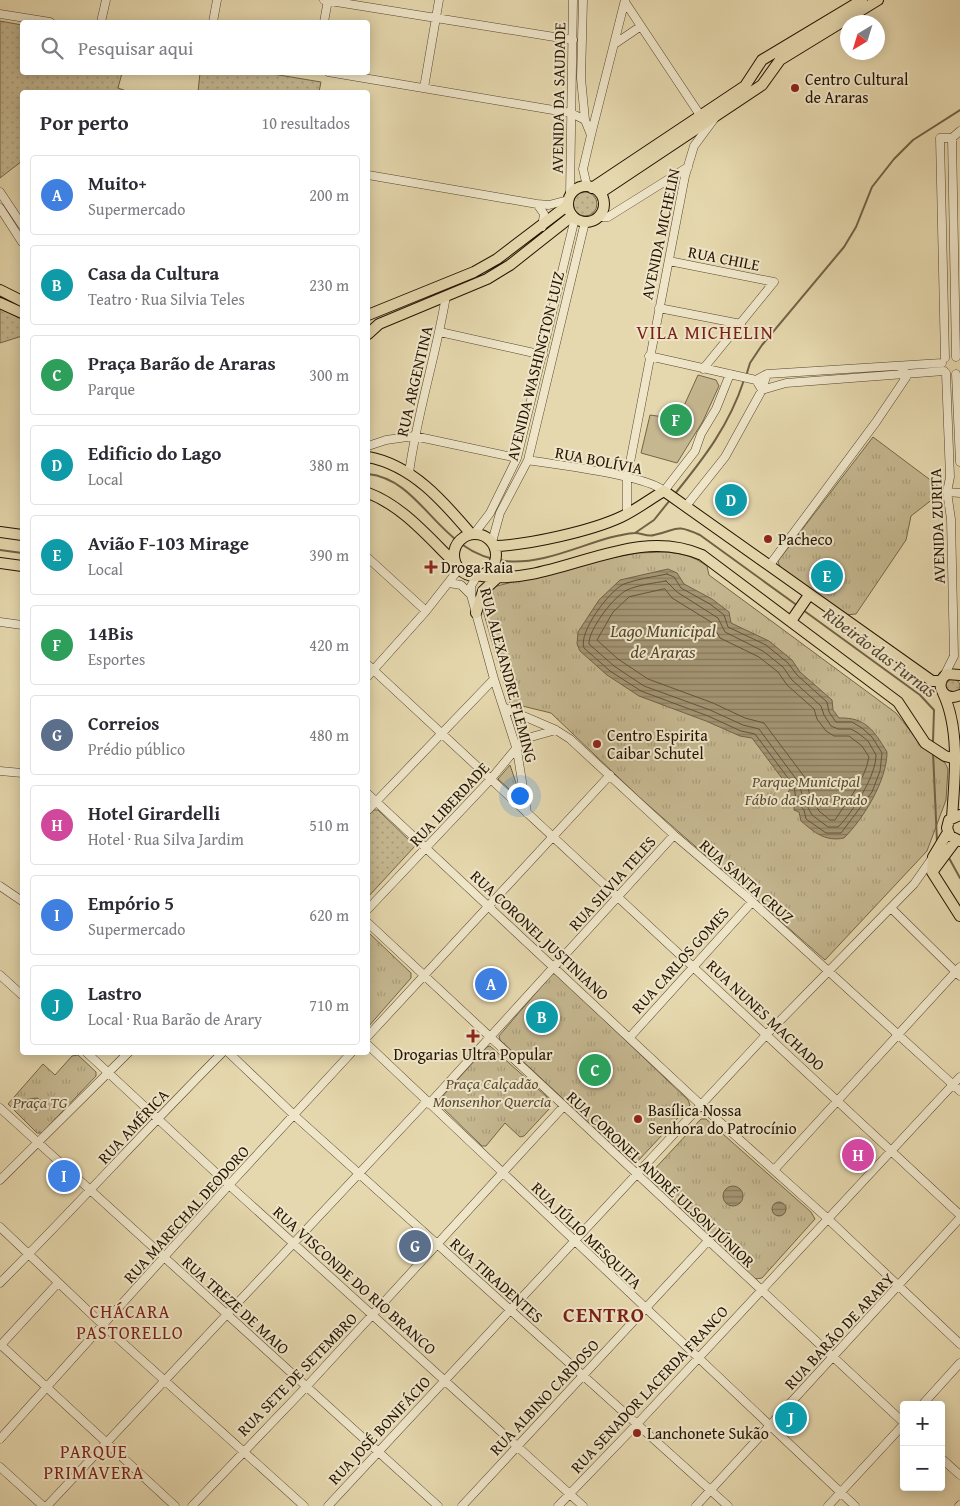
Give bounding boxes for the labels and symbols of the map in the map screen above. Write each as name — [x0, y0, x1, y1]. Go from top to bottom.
north arrow — [840, 15, 885, 60]
street label: AVENIDA DA SAUDADE — [545, 22, 571, 174]
place label: Centro Cultural de Araras — [805, 67, 909, 109]
marker: Centro Cultural de Araras — [789, 82, 801, 94]
street label: AVENIDA MICHELIN — [634, 166, 686, 302]
street label: RUA CHILE — [686, 239, 762, 277]
street label: AVENIDA WASHINGTON LUIZ — [500, 269, 570, 463]
district label: VILA MICHELIN — [636, 318, 774, 346]
street label: RUA ARGENTINA — [390, 323, 438, 439]
pin: F — [660, 401, 692, 439]
street label: RUA BOLÍVIA — [553, 440, 645, 480]
street label: AVENIDA ZURITA — [923, 467, 951, 584]
pin: D — [715, 481, 747, 519]
place label: Pacheco — [778, 527, 833, 551]
marker: Pacheco — [762, 533, 774, 545]
place label: Droga Raia — [441, 555, 514, 579]
pin: E — [811, 557, 843, 595]
marker: Droga Raia — [425, 561, 437, 573]
street label: RUA ALEXANDRE FLEMING — [474, 585, 544, 766]
water label: Ribeirão das Furnas — [817, 600, 943, 704]
water label: Lago Municipal de Araras — [609, 617, 716, 665]
place label: Centro Espirita Caibar Schutel — [607, 723, 708, 765]
marker: Centro Espirita Caibar Schutel — [591, 738, 603, 750]
street label: RUA LIBERDADE — [403, 756, 495, 852]
park label: Parque Municipal Fábio da Silva Prado — [744, 769, 868, 811]
your location — [507, 783, 533, 809]
street label: RUA SILVIA TELES — [563, 830, 661, 936]
street label: RUA SANTA CRUZ — [694, 833, 800, 929]
street label: RUA CORONEL JUSTINIANO — [467, 866, 613, 1004]
street label: RUA CARLOS GOMES — [625, 901, 735, 1019]
street label: RUA NUNES MACHADO — [701, 954, 831, 1077]
pin: A — [475, 965, 507, 1003]
pin: B — [526, 998, 558, 1036]
marker: Drogarias Ultra Popular — [467, 1030, 479, 1042]
place label: Drogarias Ultra Popular — [393, 1042, 553, 1066]
pin: C — [579, 1051, 611, 1089]
park label: Praça Calçadão Monsenhor Quercia — [433, 1071, 552, 1113]
street label: RUA AMÉRICA — [92, 1083, 174, 1169]
street label: RUA CORONEL ANDRÉ ULSON JÚNIOR — [561, 1085, 761, 1274]
park label: Praça TG — [12, 1090, 68, 1114]
place label: Basílica Nossa Senhora do Patrocínio — [648, 1098, 797, 1140]
marker: Basílica Nossa Senhora do Patrocínio — [632, 1113, 644, 1125]
pin: H — [842, 1136, 874, 1174]
street label: RUA MARECHAL DEODORO — [117, 1139, 255, 1288]
pin: I — [48, 1157, 80, 1195]
street label: RUA JÚLIO MESQUITA — [526, 1176, 648, 1294]
street label: RUA VISCONDE DO RIO BRANCO — [268, 1200, 442, 1360]
pin: G — [399, 1227, 431, 1265]
street label: RUA TIRADENTES — [445, 1232, 549, 1329]
street label: RUA TREZE DE MAIO — [177, 1250, 295, 1360]
street label: RUA BARÃO DE ARARY — [778, 1267, 900, 1395]
district label: CHÁCARA PASTORELLO — [76, 1298, 184, 1346]
district label: CENTRO — [563, 1299, 645, 1330]
street label: RUA SENADOR LACERDA FRANCO — [565, 1300, 734, 1478]
street label: RUA SETE DE SETEMBRO — [231, 1306, 363, 1441]
street label: RUA ALBINO CARDOSO — [484, 1333, 605, 1461]
street label: RUA JOSÉ BONIFÁCIO — [322, 1370, 436, 1490]
pin: J — [775, 1399, 807, 1437]
place label: Lanchonete Sukão — [647, 1421, 769, 1445]
marker: Lanchonete Sukão — [631, 1427, 643, 1439]
district label: PARQUE PRIMAVERA — [43, 1438, 145, 1486]

